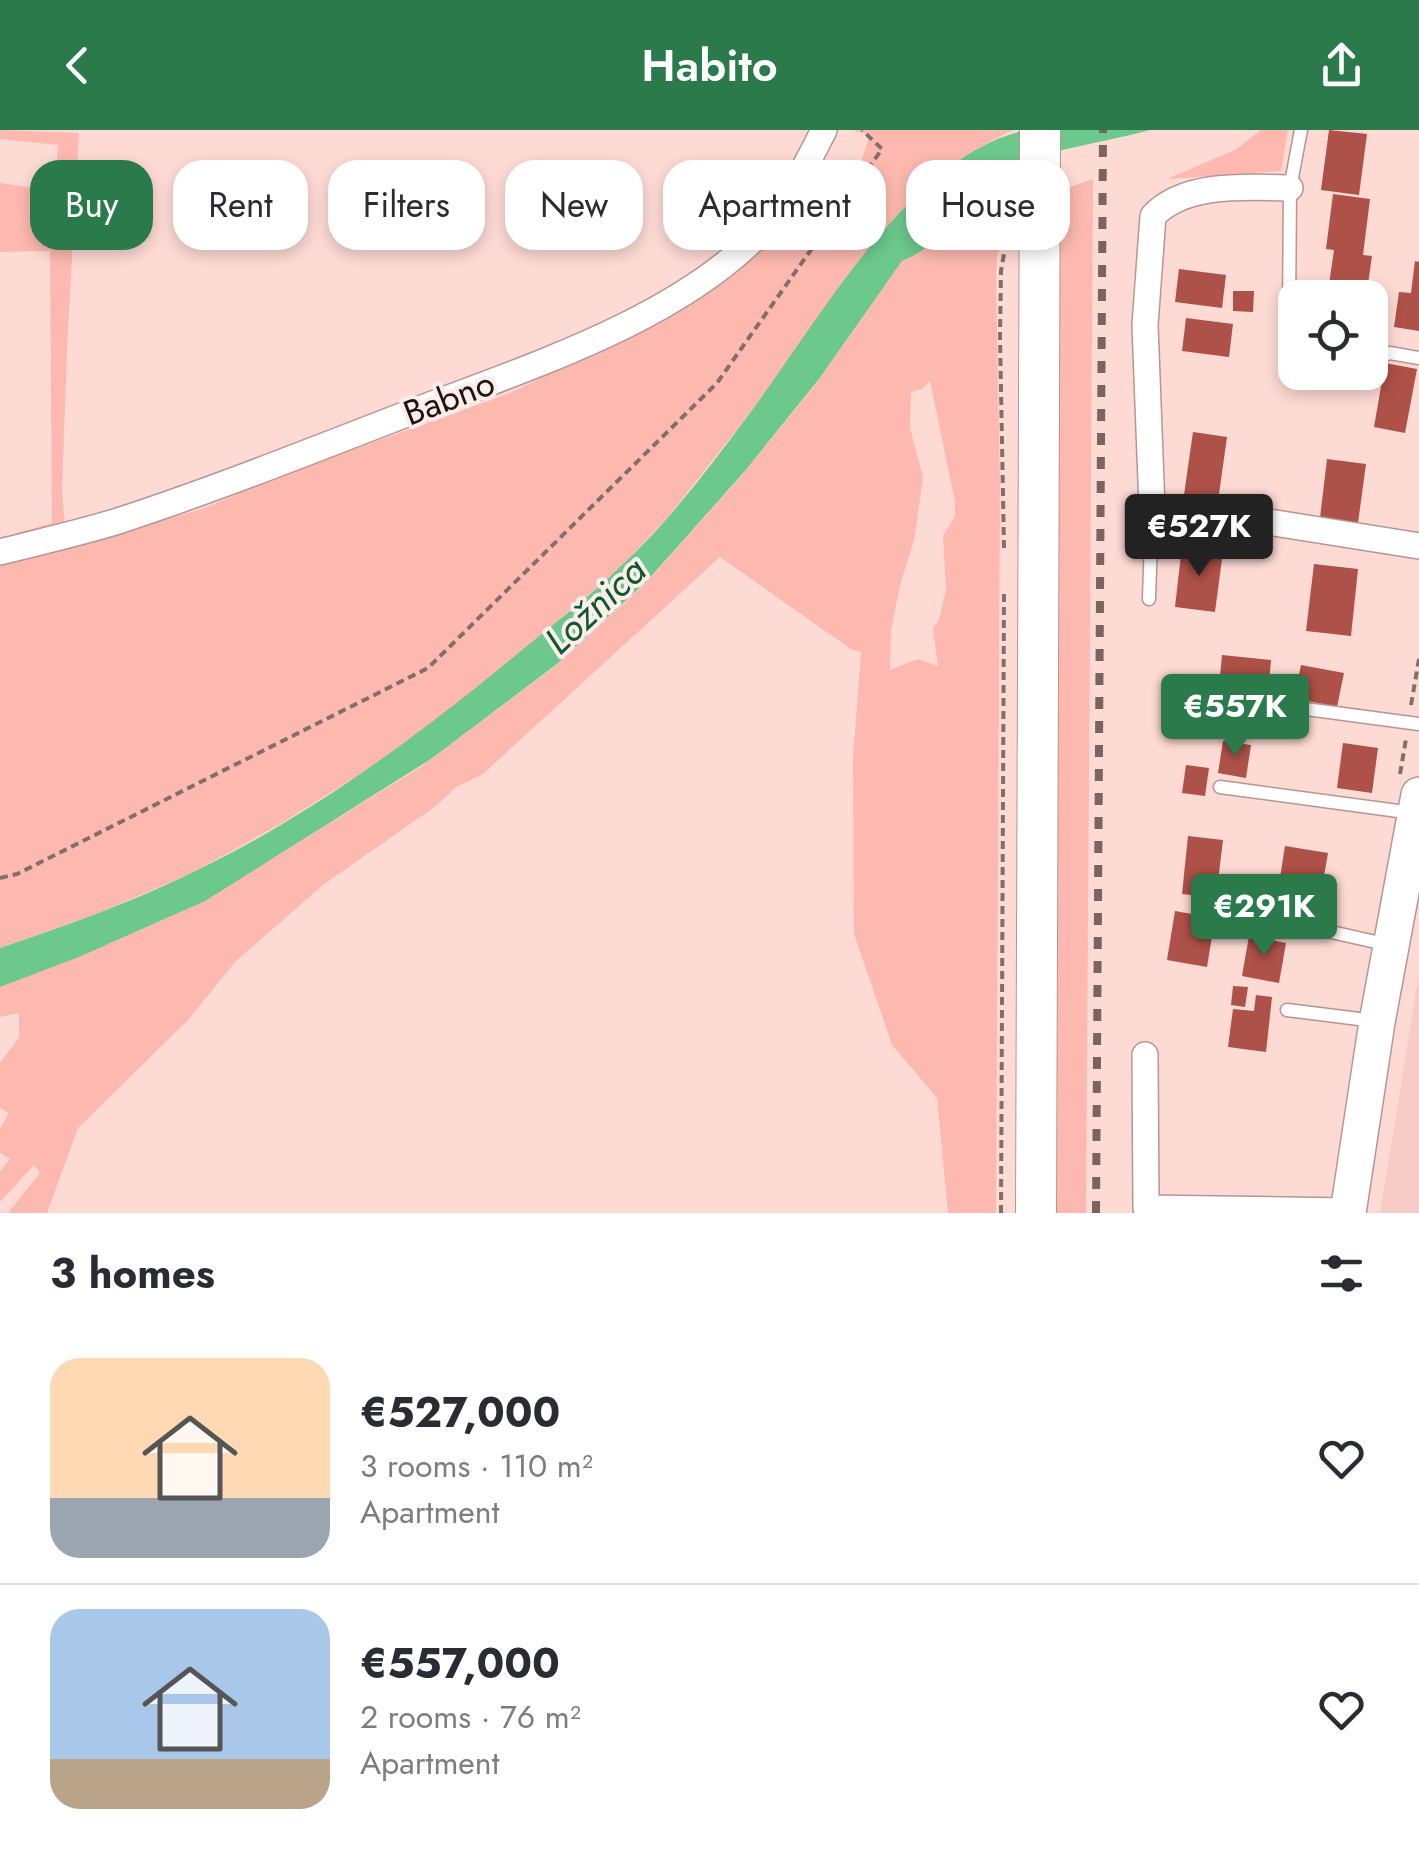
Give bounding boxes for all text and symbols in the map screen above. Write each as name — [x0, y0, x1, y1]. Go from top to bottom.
text: Habito — [641, 33, 778, 98]
icon: back — [50, 38, 105, 93]
icon: share — [1314, 38, 1369, 93]
chip: Buy — [30, 160, 153, 250]
chip: Rent — [173, 160, 308, 250]
chip: Filters — [328, 160, 485, 250]
chip: New — [505, 160, 643, 250]
chip: Apartment — [663, 160, 886, 250]
chip: House — [906, 160, 1070, 250]
map controls — [1278, 280, 1388, 390]
button: locate — [1278, 280, 1388, 390]
street label: Babno — [396, 358, 502, 438]
pin: €527K — [1129, 494, 1269, 579]
text: €527K — [1147, 503, 1251, 549]
water label: Ložnica — [532, 544, 658, 666]
pin: €557K — [1165, 674, 1305, 759]
text: €557K — [1183, 683, 1287, 729]
pin: €291K — [1194, 874, 1334, 959]
text: €291K — [1213, 883, 1315, 929]
text: 3 homes — [50, 1243, 215, 1304]
icon: filters — [1314, 1246, 1369, 1301]
text: €527,000 — [360, 1382, 560, 1443]
icon: home — [130, 1398, 250, 1518]
icon: heart — [1314, 1431, 1369, 1486]
text: 3 rooms · 110 m² — [360, 1443, 593, 1489]
text: Apartment — [360, 1489, 499, 1535]
text: €557,000 — [360, 1633, 560, 1694]
icon: home — [130, 1649, 250, 1769]
icon: heart — [1314, 1682, 1369, 1737]
text: 2 rooms · 76 m² — [360, 1694, 581, 1740]
text: Apartment — [360, 1740, 499, 1786]

